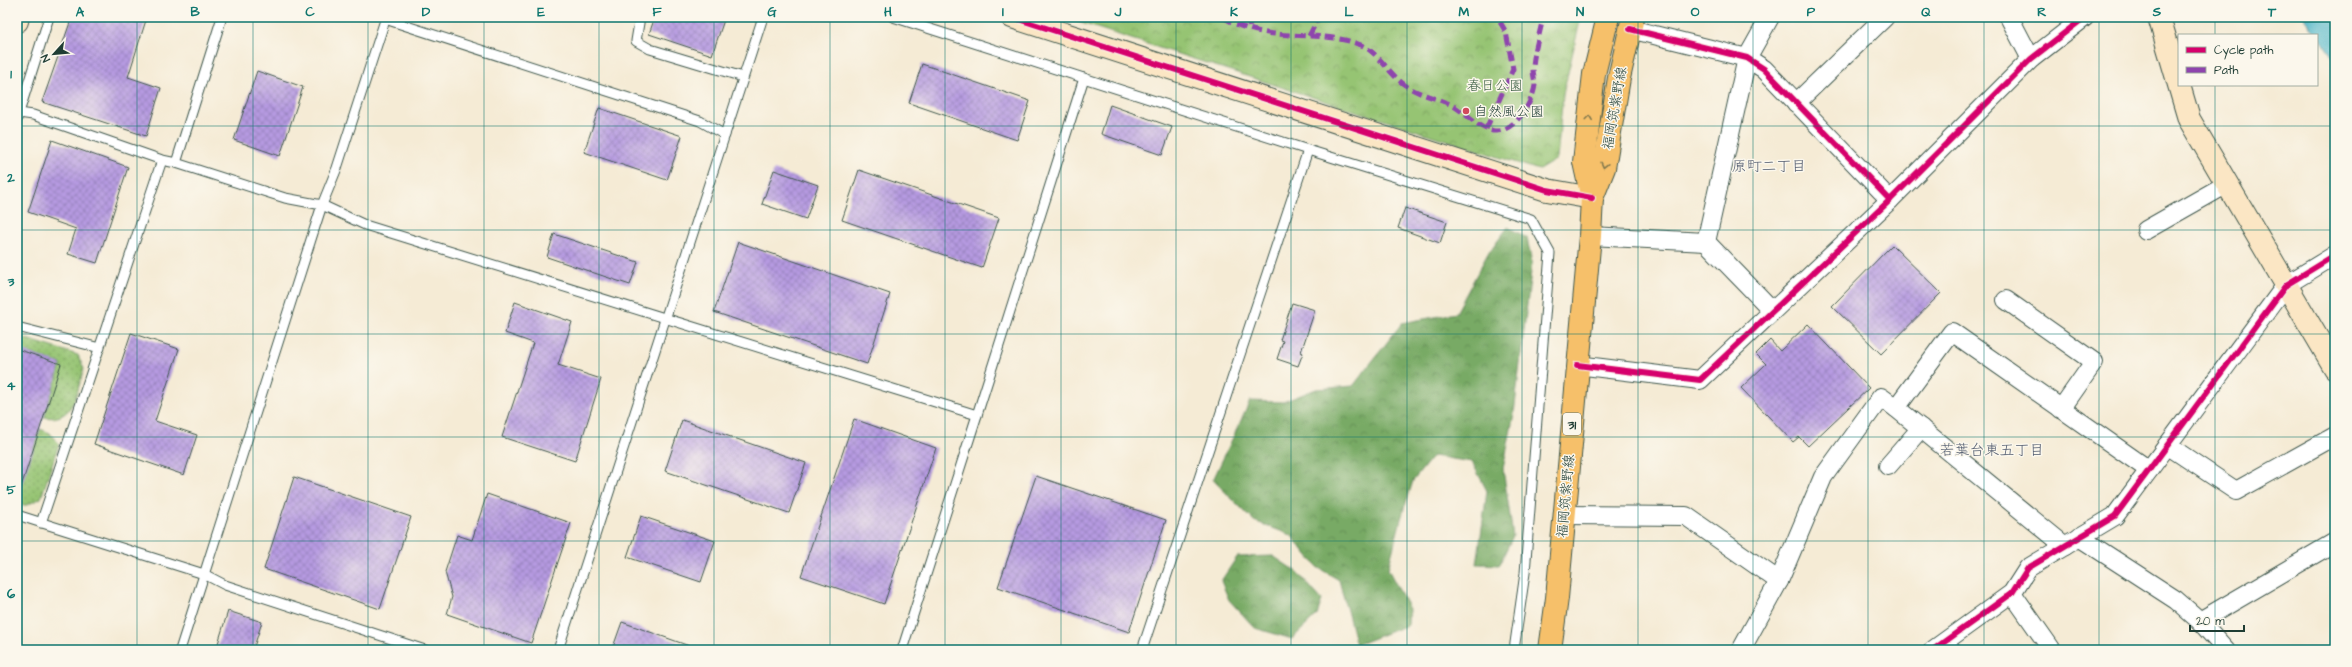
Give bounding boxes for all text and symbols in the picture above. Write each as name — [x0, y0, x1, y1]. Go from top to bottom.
text: A — [76, 3, 85, 21]
text: B — [190, 3, 200, 21]
text: C — [305, 3, 315, 21]
text: D — [422, 3, 431, 21]
text: E — [537, 3, 545, 21]
text: F — [652, 3, 662, 21]
text: G — [767, 3, 777, 21]
text: H — [884, 3, 892, 21]
text: I — [1002, 3, 1004, 21]
text: J — [1114, 3, 1122, 21]
text: K — [1230, 3, 1238, 21]
text: L — [1344, 3, 1354, 21]
text: M — [1459, 3, 1470, 21]
text: N — [1576, 3, 1584, 21]
text: O — [1691, 3, 1700, 21]
text: P — [1807, 3, 1816, 21]
text: Q — [1921, 3, 1931, 21]
text: R — [2037, 3, 2047, 21]
text: S — [2152, 3, 2162, 21]
text: T — [2267, 3, 2277, 21]
north arrow — [34, 34, 74, 74]
legend — [2178, 34, 2318, 86]
text: Cycle path — [2214, 42, 2273, 60]
text: N — [37, 52, 54, 65]
text: Path — [2214, 62, 2239, 79]
text: 1 — [10, 65, 12, 83]
street label: 福岡筑紫野線 — [1598, 65, 1632, 151]
park label: 春日公園 — [1467, 76, 1523, 96]
place label: 自然風公園 — [1474, 102, 1544, 122]
marker: 自然風公園 — [1461, 106, 1471, 116]
one-way arrow — [1584, 115, 1593, 121]
district label: 原町二丁目 — [1731, 156, 1807, 177]
one-way arrow — [1600, 162, 1608, 168]
text: 2 — [6, 169, 15, 187]
text: 3 — [7, 273, 15, 291]
text: 4 — [7, 377, 16, 395]
road number: 31 — [1563, 413, 1581, 435]
district label: 若葉台東五丁目 — [1939, 440, 2045, 461]
street label: 福岡筑紫野線 — [1552, 453, 1580, 539]
text: 5 — [6, 481, 16, 499]
text: 6 — [7, 585, 16, 603]
scale bar — [2190, 607, 2244, 633]
text: 20 m — [2196, 613, 2225, 630]

